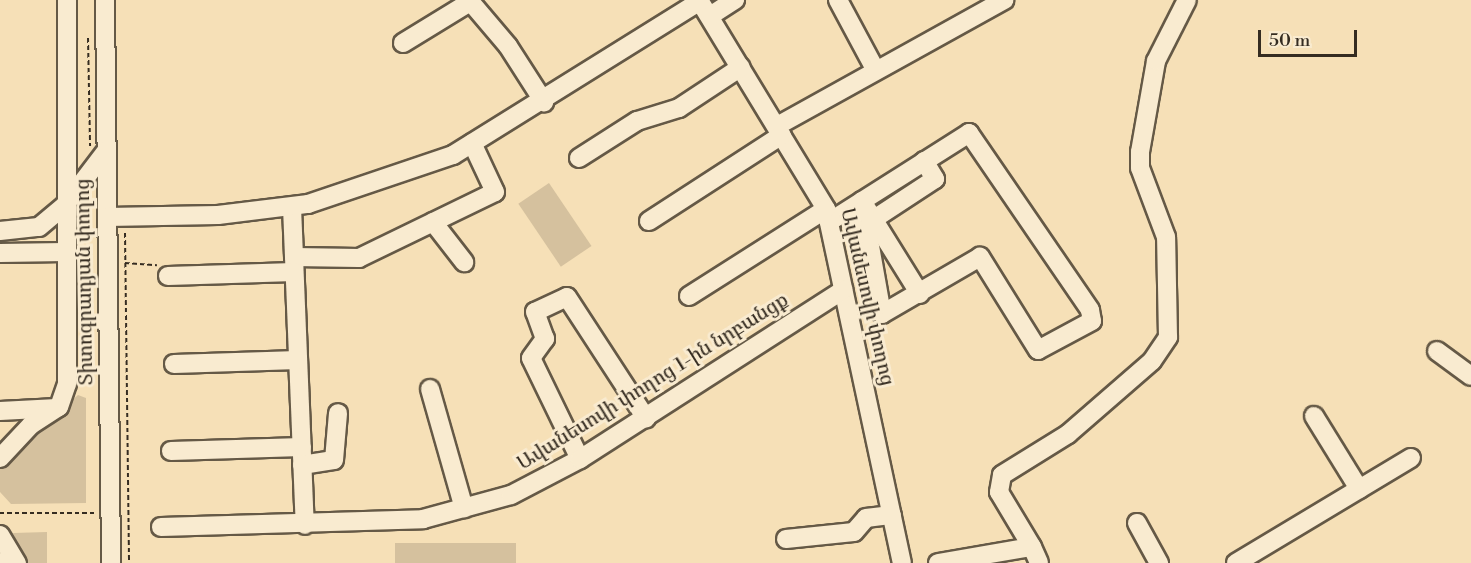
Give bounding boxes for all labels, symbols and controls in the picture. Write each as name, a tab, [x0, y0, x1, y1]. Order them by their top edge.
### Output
scale bar	[1261, 18, 1360, 56]
text: 50 m	[1269, 29, 1310, 52]
street label: Տիտոգրադյան փողոց	[71, 178, 99, 386]
street label: Ավանեսովի փողոց	[835, 206, 899, 388]
street label: Ավանեսովի փողոց 1-ին նրբանցք	[513, 288, 793, 476]

